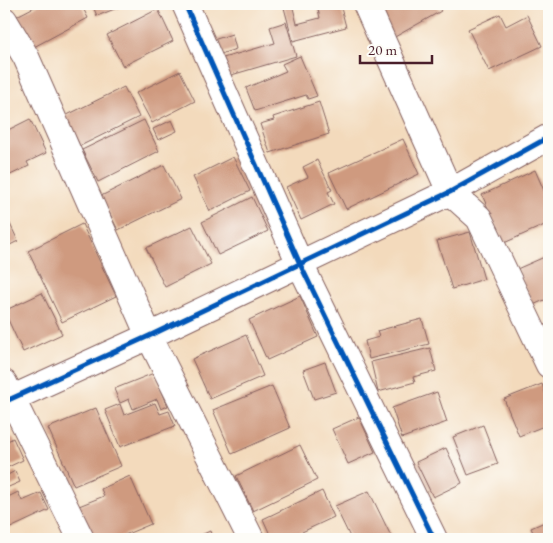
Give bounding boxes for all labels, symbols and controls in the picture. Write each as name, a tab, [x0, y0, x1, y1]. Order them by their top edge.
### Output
scale bar	[360, 32, 433, 64]
text: 20 m	[368, 40, 397, 59]

